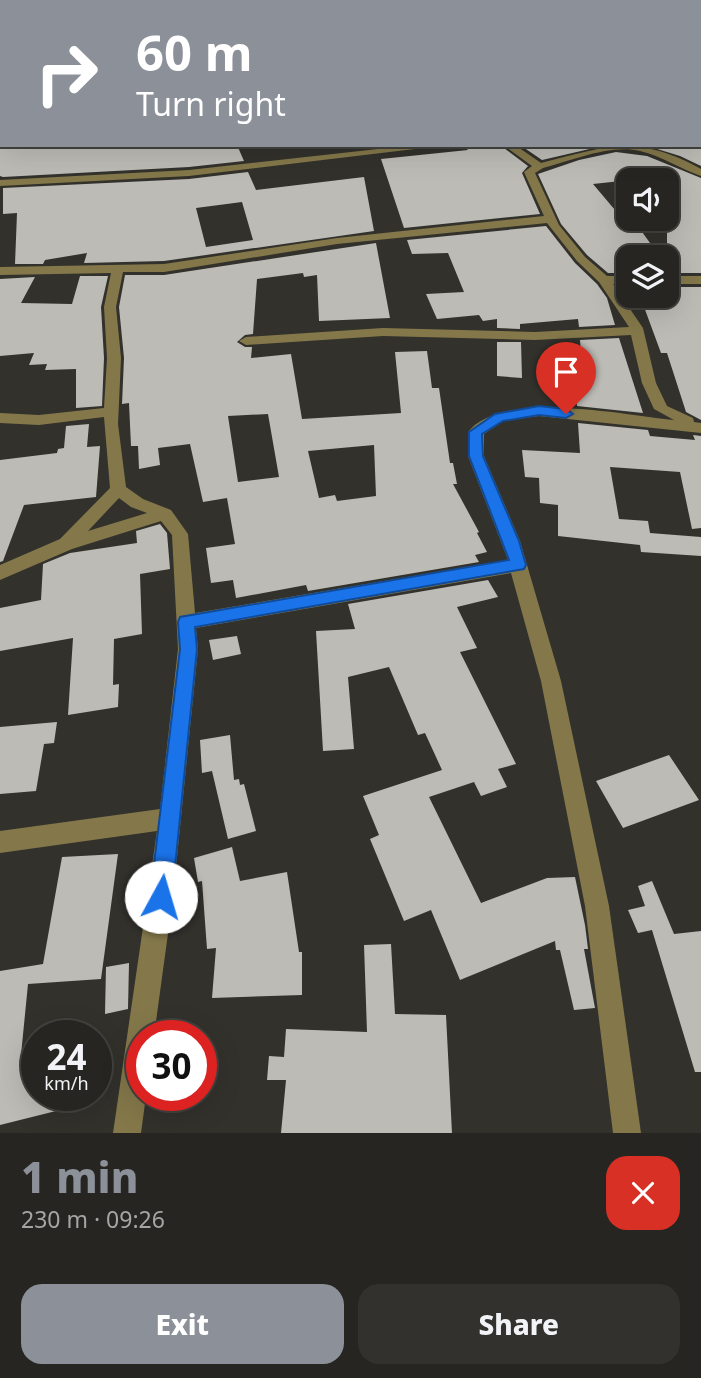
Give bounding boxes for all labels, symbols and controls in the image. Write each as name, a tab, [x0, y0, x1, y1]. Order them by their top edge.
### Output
text: 60 m	[136, 19, 253, 85]
icon: right	[21, 28, 112, 119]
text: Turn right	[136, 82, 286, 125]
map controls	[616, 168, 679, 308]
button: sound	[616, 168, 679, 231]
button: layers	[616, 245, 679, 308]
pin	[536, 342, 596, 414]
icon: arrive	[547, 353, 585, 391]
position arrow	[124, 860, 198, 934]
speed limit sign: 30	[126, 1020, 217, 1111]
text: 24	[46, 1033, 87, 1080]
text: km/h	[44, 1071, 89, 1095]
text: 1 min	[21, 1148, 138, 1205]
button: close	[606, 1156, 680, 1230]
text: 230 m · 09:26	[21, 1203, 165, 1235]
button: Exit	[21, 1284, 344, 1364]
button: Share	[358, 1284, 680, 1364]

